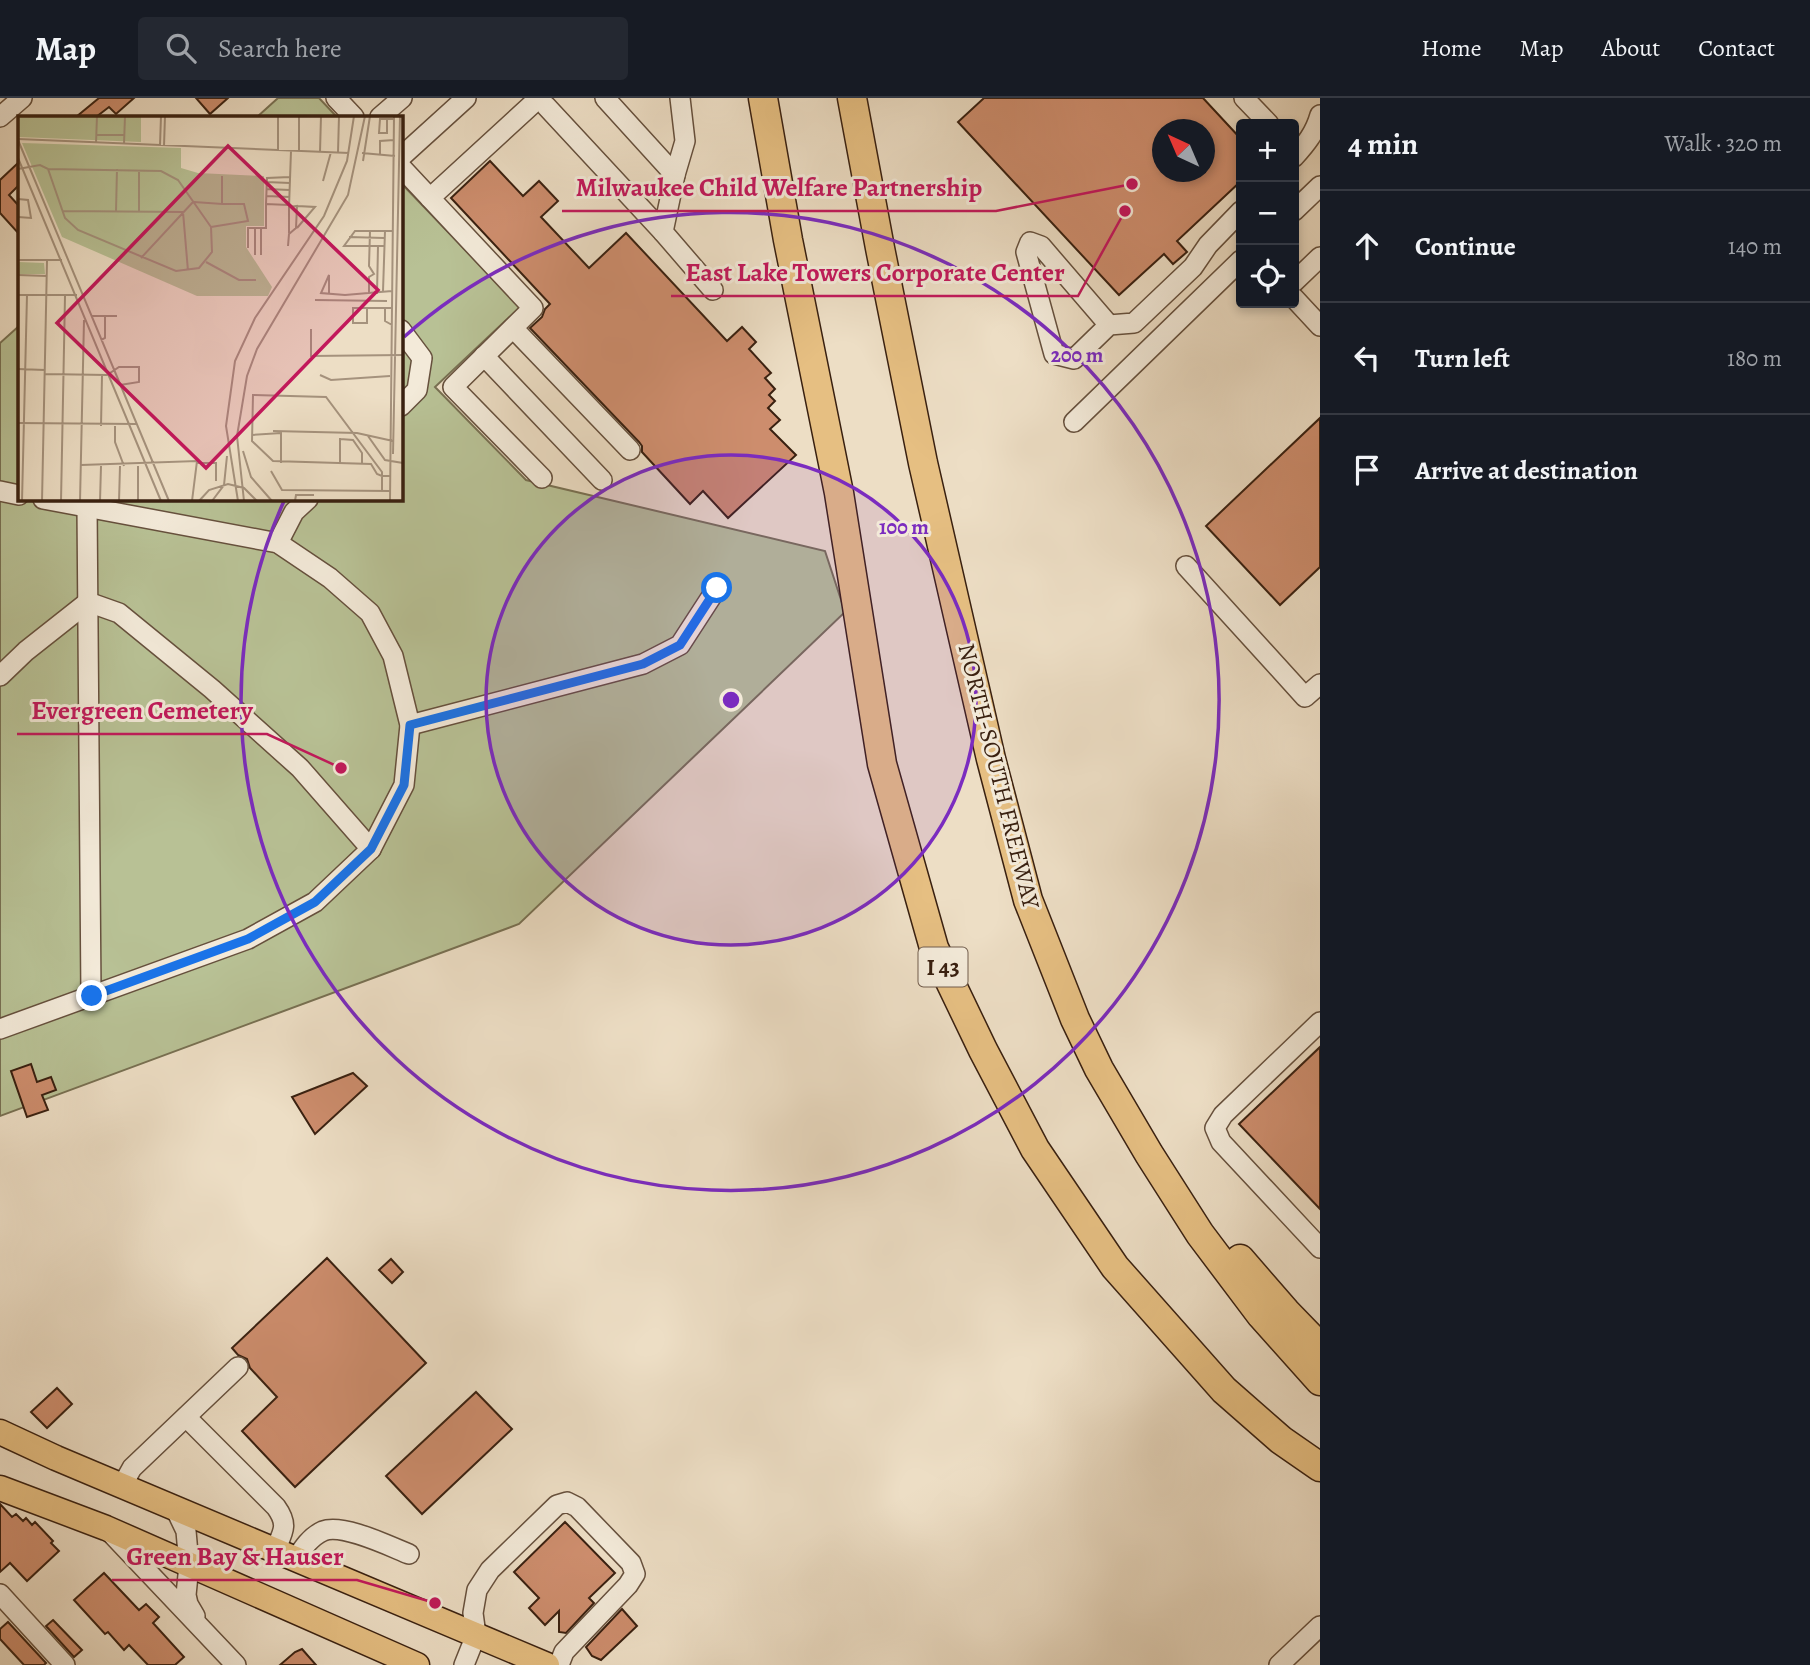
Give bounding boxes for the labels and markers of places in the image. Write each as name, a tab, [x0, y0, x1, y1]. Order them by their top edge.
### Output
callout: Milwaukee Child Welfare Partnership	[562, 164, 996, 211]
callout: East Lake Towers Corporate Center	[671, 249, 1078, 296]
callout: Evergreen Cemetery	[17, 687, 267, 734]
centre of rings	[719, 688, 743, 712]
callout: Green Bay & Hauser	[112, 1533, 357, 1580]

